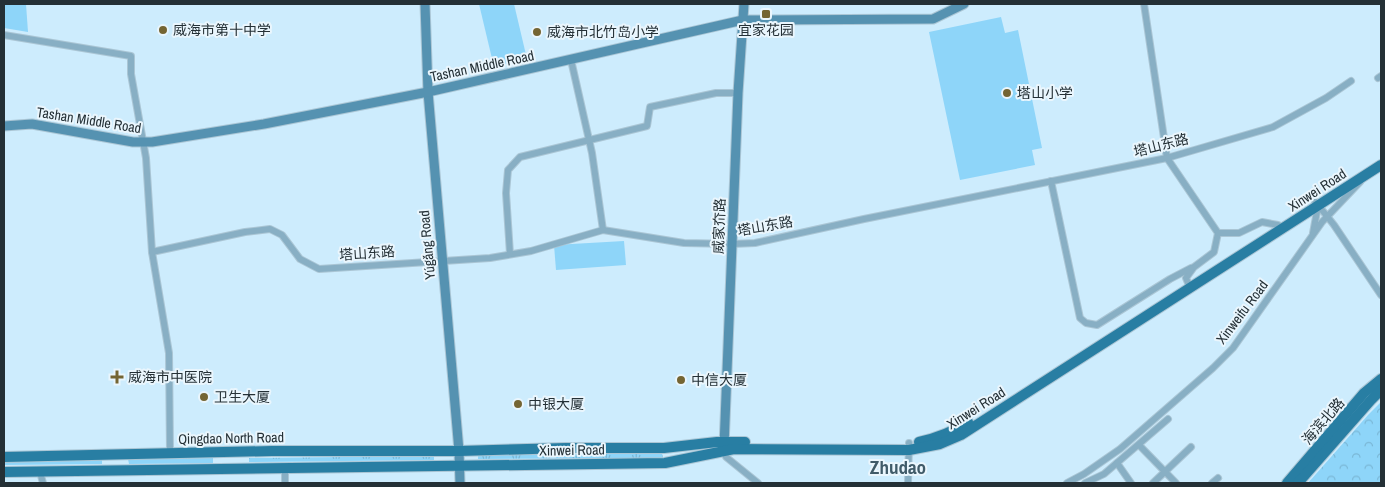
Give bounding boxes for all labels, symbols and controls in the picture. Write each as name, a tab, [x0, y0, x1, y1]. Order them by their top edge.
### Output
marker: 宜家花园	[760, 8, 772, 20]
place label: 威海市第十中学	[173, 21, 271, 39]
place label: 宜家花园	[738, 21, 794, 39]
place label: 威海市北竹岛小学	[547, 23, 659, 41]
marker: 威海市第十中学	[157, 24, 169, 36]
marker: 威海市北竹岛小学	[531, 26, 543, 38]
street label: Tashan Middle Road	[429, 46, 535, 86]
place label: 塔山小学	[1017, 84, 1073, 102]
marker: 塔山小学	[1001, 87, 1013, 99]
street label: Tashan Middle Road	[35, 103, 143, 137]
street label: 塔山东路	[1132, 129, 1190, 161]
street label: Xinwei Road	[1285, 165, 1349, 215]
street label: 威家夼路	[709, 198, 729, 254]
street label: Yúgǎng Road	[415, 210, 439, 280]
street label: 塔山东路	[736, 212, 794, 240]
street label: 塔山东路	[338, 242, 396, 264]
street label: Xinweifu Road	[1212, 277, 1272, 347]
place label: 威海市中医院	[128, 368, 212, 386]
marker: 威海市中医院	[110, 370, 124, 384]
place label: 中信大厦	[691, 371, 747, 389]
marker: 中信大厦	[675, 374, 687, 386]
street label: Xinwei Road	[943, 383, 1009, 433]
place label: 卫生大厦	[214, 388, 270, 406]
marker: 卫生大厦	[198, 391, 210, 403]
street label: 海滨北路	[1298, 394, 1348, 448]
place label: 中银大厦	[528, 395, 584, 413]
marker: 中银大厦	[512, 398, 524, 410]
street label: Qingdao North Road	[178, 428, 284, 448]
street label: Xinwei Road	[539, 440, 605, 460]
district label: Zhudao	[870, 454, 926, 480]

